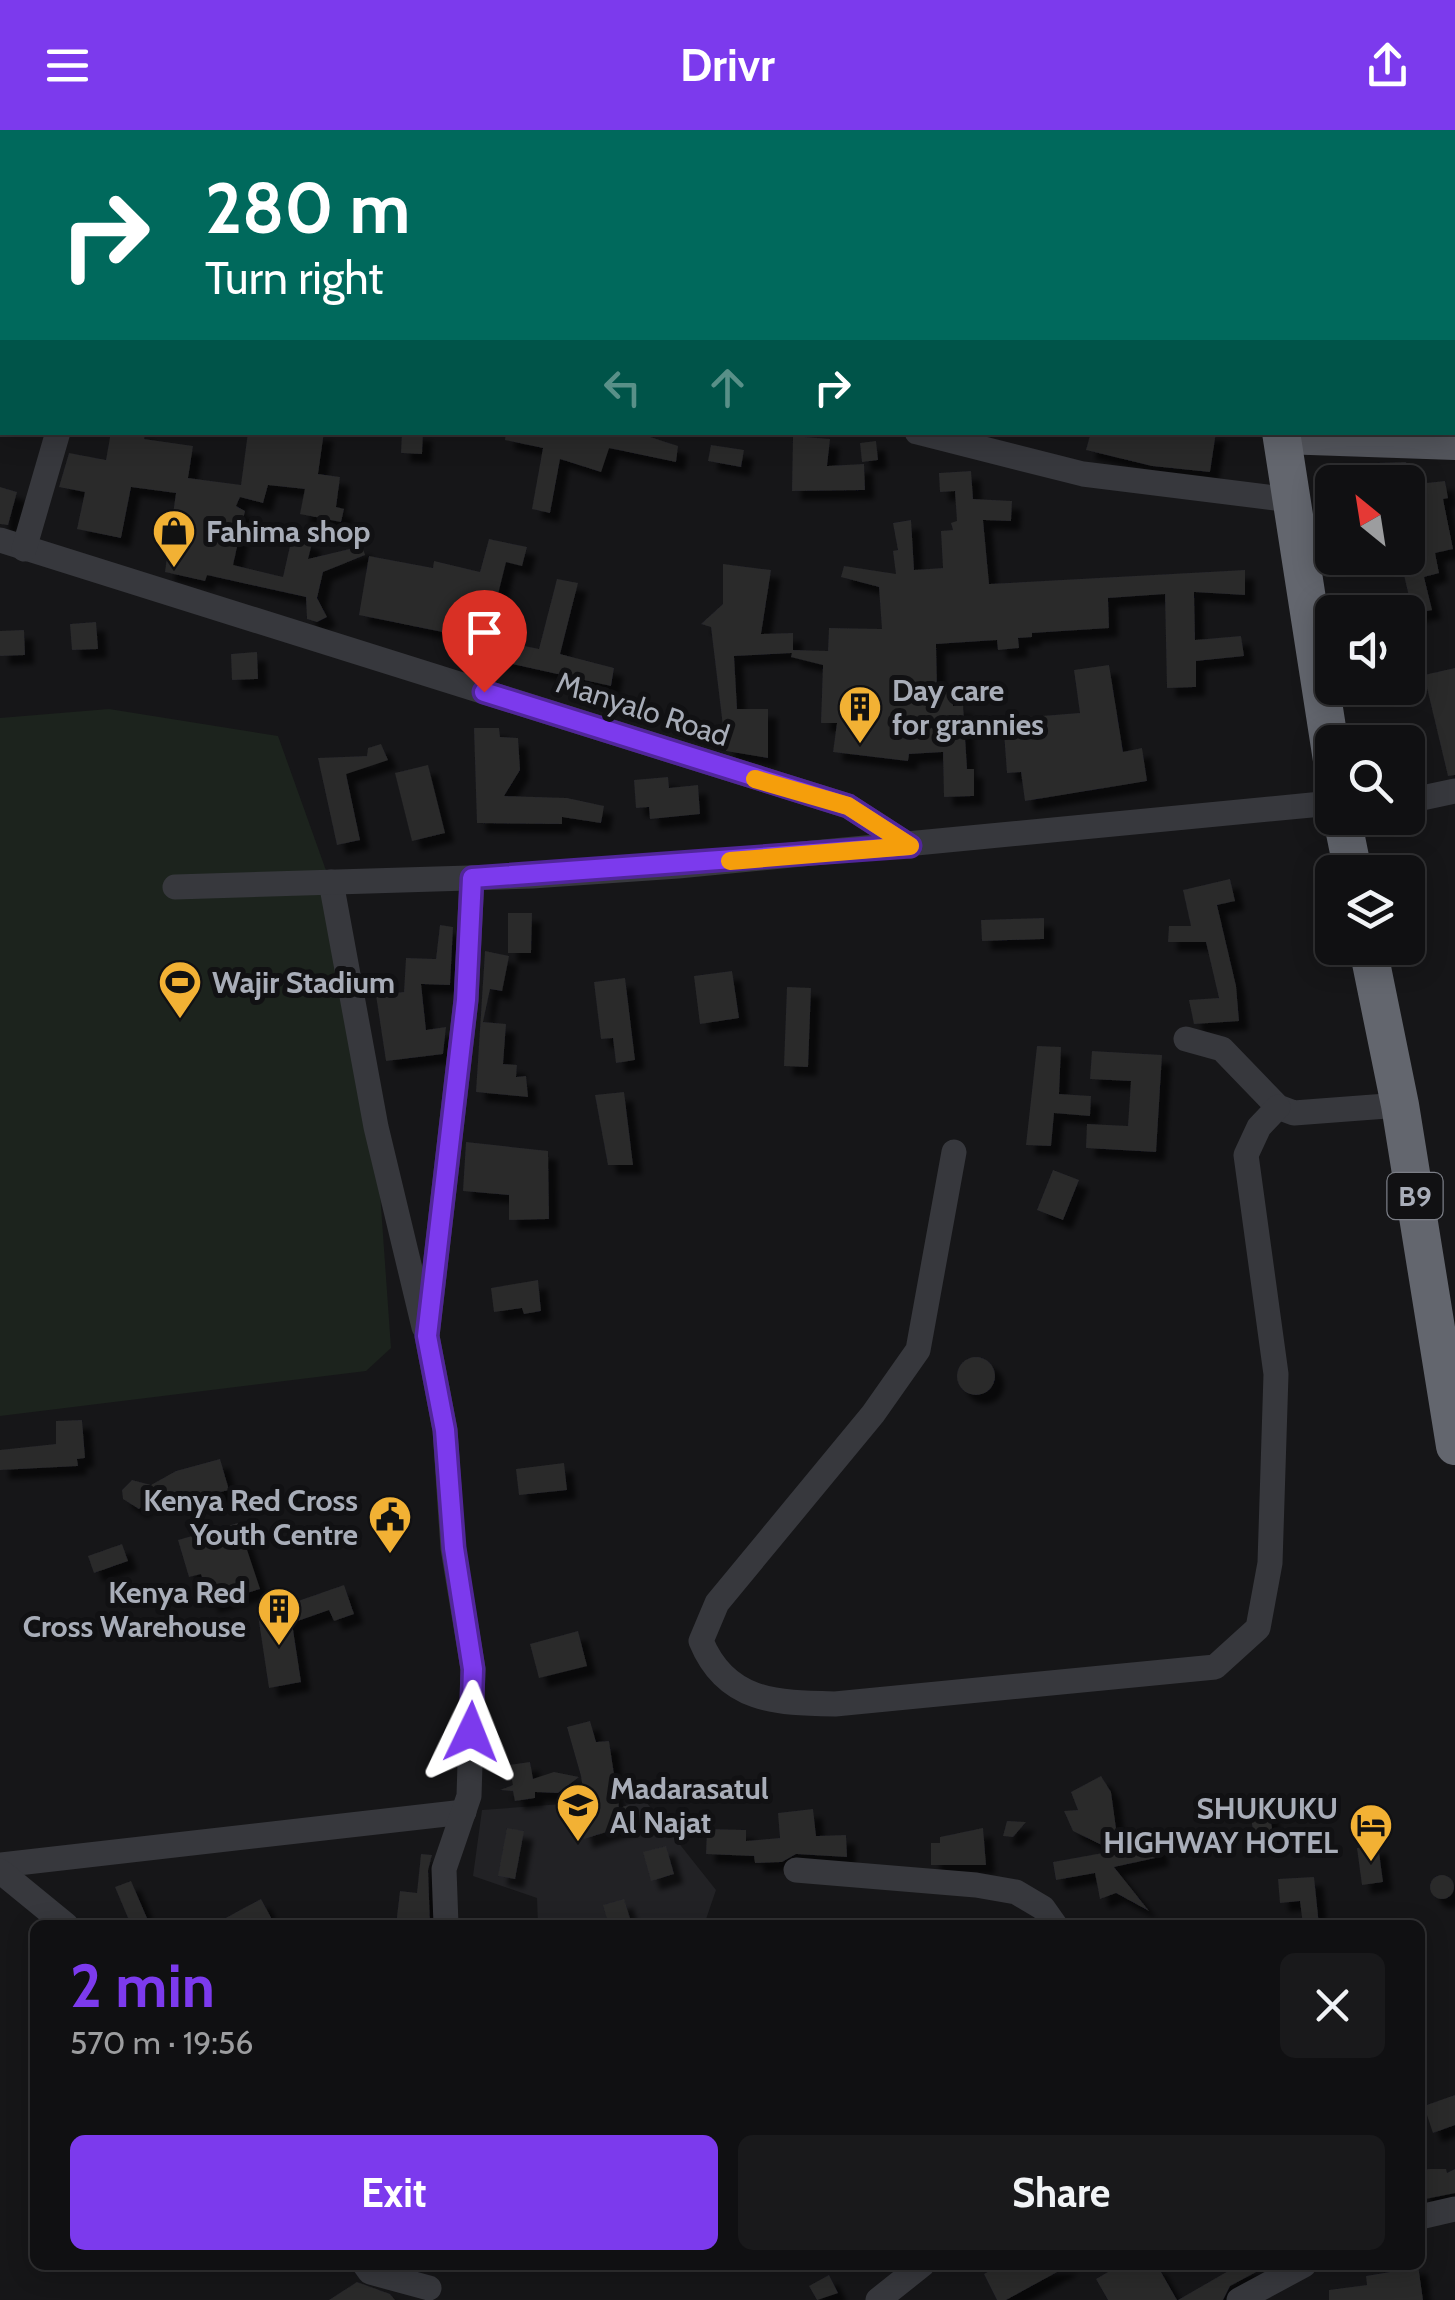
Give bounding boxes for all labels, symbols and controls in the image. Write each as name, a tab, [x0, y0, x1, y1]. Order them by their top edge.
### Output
icon: menu	[40, 38, 95, 93]
text: Drivr	[680, 38, 775, 92]
icon: share	[1360, 38, 1415, 93]
text: 280 m	[205, 165, 410, 251]
icon: right	[40, 170, 170, 300]
text: Turn right	[205, 251, 384, 305]
icon: left	[595, 360, 650, 415]
icon: ahead	[700, 360, 755, 415]
icon: right	[805, 360, 860, 415]
north arrow	[1315, 465, 1425, 575]
map controls	[1315, 465, 1425, 965]
shop icon: Fahima shop	[151, 508, 197, 569]
place label: Fahima shop	[206, 513, 371, 550]
pin	[442, 590, 527, 693]
button: sound	[1315, 595, 1425, 705]
icon: arrive	[457, 605, 512, 660]
street label: Manyalo Road	[552, 664, 734, 754]
place label: Day care for grannies	[892, 672, 1044, 743]
building icon: Day care for grannies	[837, 684, 883, 745]
button: search	[1315, 725, 1425, 835]
button: layers	[1315, 855, 1425, 965]
sports icon: Wajir Stadium	[157, 959, 203, 1020]
place label: Wajir Stadium	[212, 964, 395, 1001]
road number: B9	[1388, 1173, 1442, 1219]
place label: Kenya Red Cross Youth Centre	[143, 1482, 358, 1553]
public building icon: Kenya Red Cross Youth Centre	[367, 1494, 413, 1555]
place label: Kenya Red Cross Warehouse	[23, 1574, 246, 1645]
building icon: Kenya Red Cross Warehouse	[256, 1586, 302, 1647]
position arrow	[419, 1680, 523, 1784]
place label: Madarasatul Al Najat	[610, 1770, 769, 1841]
school or university icon: Madarasatul Al Najat	[555, 1782, 601, 1843]
place label: SHUKUKU HIGHWAY HOTEL	[1103, 1790, 1338, 1861]
hotel icon: SHUKUKU HIGHWAY HOTEL	[1348, 1802, 1394, 1863]
text: 2 min	[70, 1949, 215, 2022]
button: close	[1280, 1953, 1385, 2058]
text: 570 m · 19:56	[70, 2023, 254, 2062]
button: Exit	[70, 2135, 718, 2250]
button: Share	[738, 2135, 1385, 2250]

